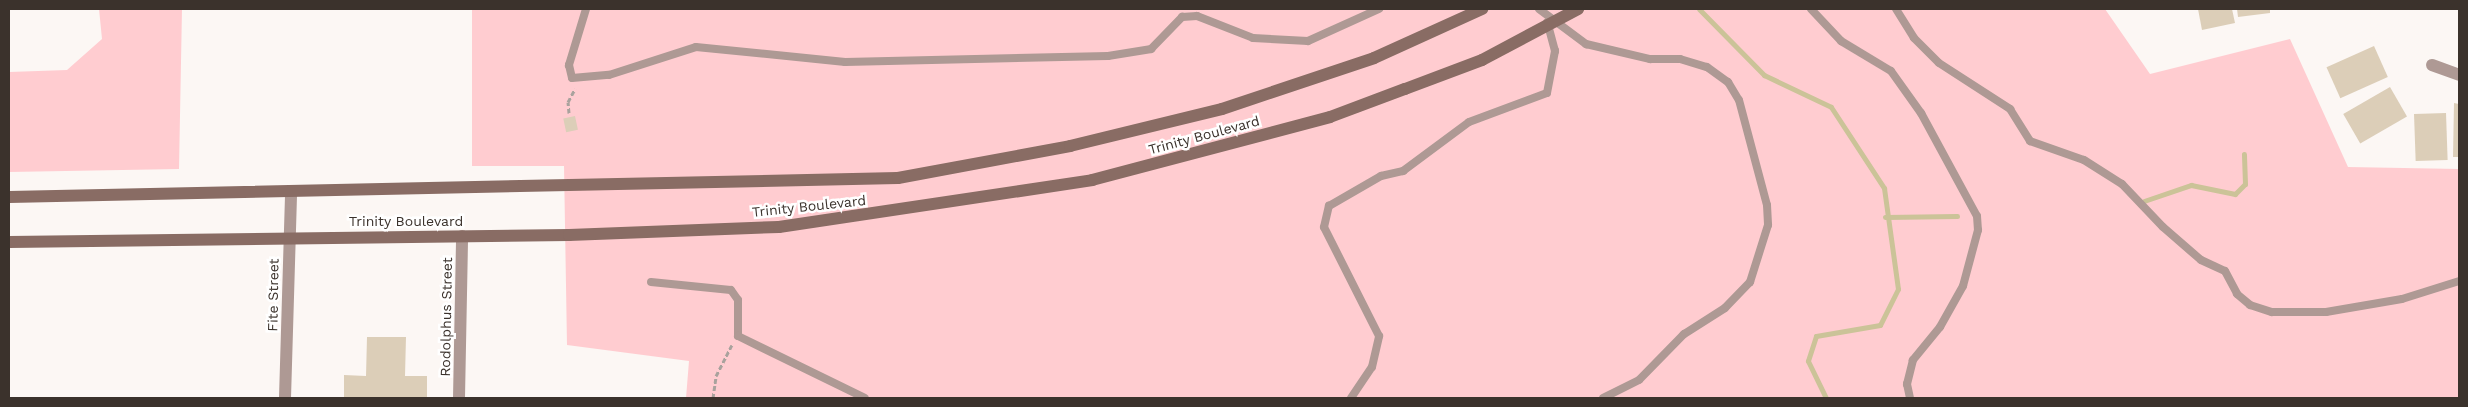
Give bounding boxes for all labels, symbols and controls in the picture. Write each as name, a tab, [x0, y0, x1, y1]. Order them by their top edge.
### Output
street label: Trinity Boulevard	[1146, 112, 1262, 158]
street label: Trinity Boulevard	[751, 192, 867, 220]
street label: Trinity Boulevard	[349, 213, 463, 229]
street label: Rodolphus Street	[437, 257, 455, 377]
street label: Fite Street	[264, 258, 282, 332]

